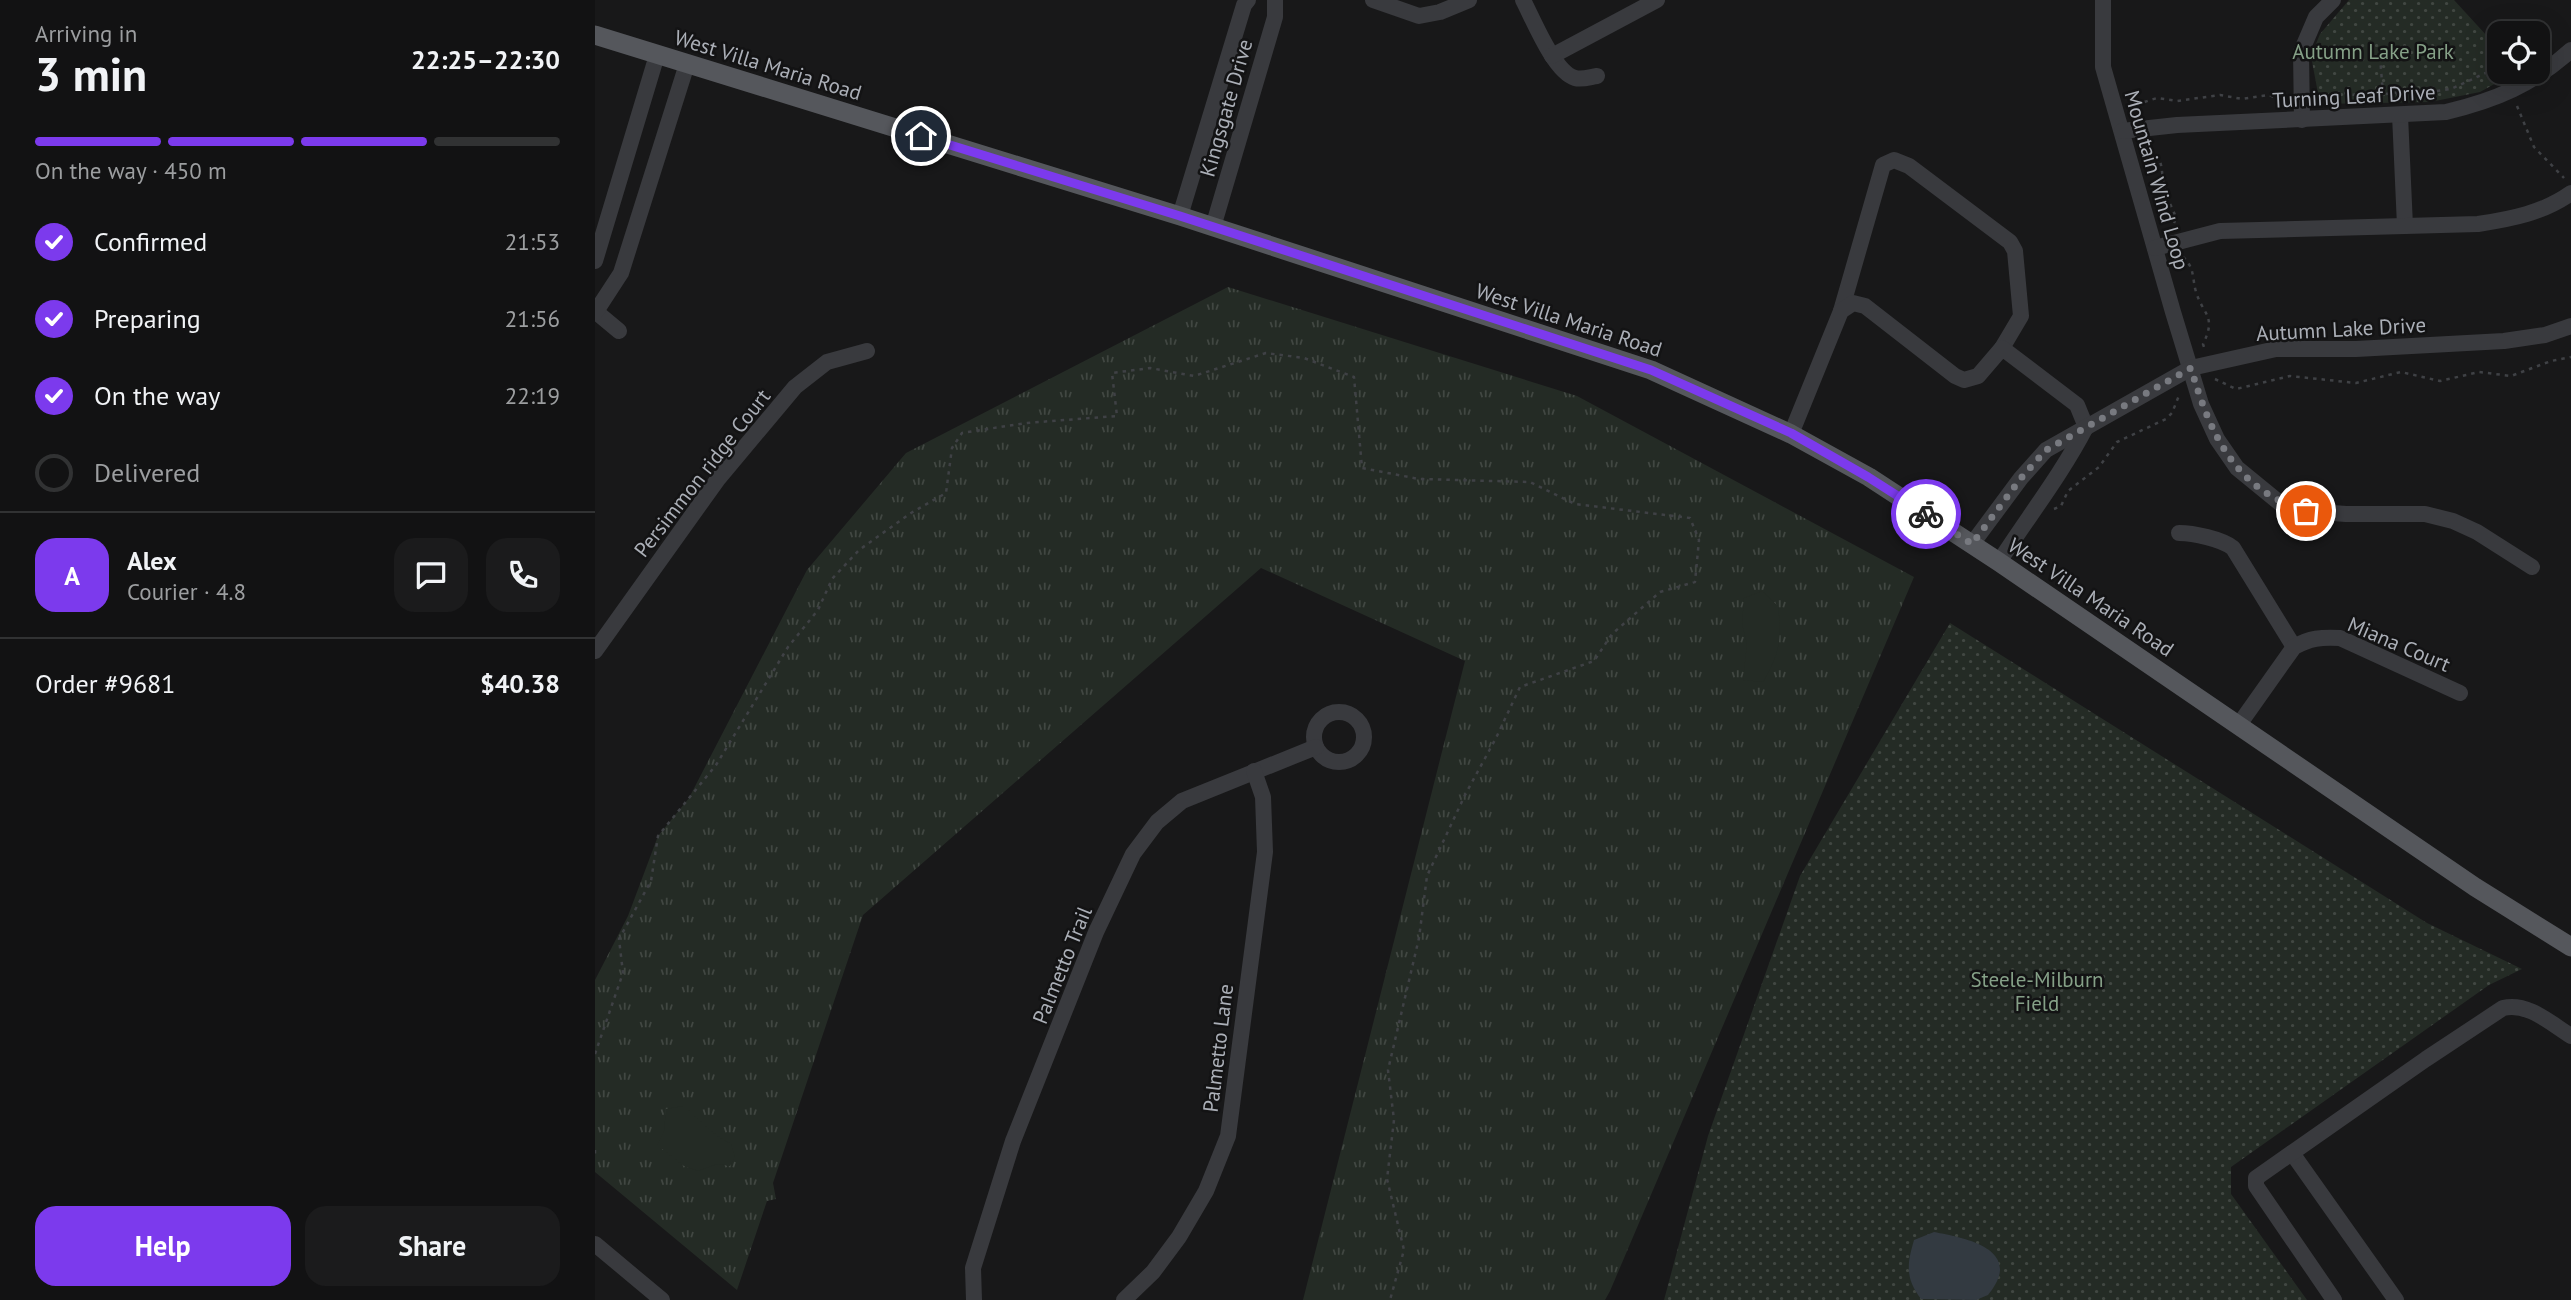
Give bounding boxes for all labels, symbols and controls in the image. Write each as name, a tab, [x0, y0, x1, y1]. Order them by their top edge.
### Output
text: Arriving in	[35, 19, 137, 48]
map controls	[2487, 21, 2550, 84]
button: locate	[2487, 21, 2550, 84]
street label: West Villa Maria Road	[671, 24, 865, 106]
street label: Kingsgate Drive	[1193, 36, 1259, 180]
park label: Autumn Lake Park	[2292, 38, 2454, 65]
text: 22:25–22:30	[411, 43, 560, 76]
text: 3 min	[35, 44, 147, 104]
street label: Turning Leaf Drive	[2272, 78, 2436, 114]
street label: Mountain Wind Loop	[2118, 87, 2196, 273]
pin	[891, 106, 951, 166]
icon: home	[902, 117, 940, 155]
text: On the way · 450 m	[35, 156, 227, 185]
icon: check	[35, 223, 73, 261]
text: Confirmed	[94, 225, 207, 258]
text: 21:53	[505, 227, 560, 256]
street label: West Villa Maria Road	[1472, 277, 1666, 363]
icon: check	[35, 300, 73, 338]
text: Preparing	[94, 302, 201, 335]
text: 21:56	[505, 304, 560, 333]
street label: Autumn Lake Drive	[2255, 311, 2427, 347]
icon: check	[35, 377, 73, 415]
text: On the way	[94, 379, 220, 412]
text: 22:19	[505, 381, 560, 410]
street label: Persimmon ridge Court	[628, 383, 776, 563]
text: Delivered	[94, 456, 200, 489]
courier	[1891, 479, 1961, 549]
pin	[2276, 481, 2336, 541]
icon: bag	[2287, 492, 2325, 530]
icon: bike	[1907, 495, 1945, 533]
street label: West Villa Maria Road	[2003, 532, 2179, 662]
button: chat	[394, 538, 468, 612]
button: phone	[486, 538, 560, 612]
text: Alex	[127, 544, 177, 577]
text: A	[64, 559, 80, 592]
text: Courier · 4.8	[127, 577, 246, 606]
street label: Miana Court	[2344, 610, 2454, 678]
text: Order #9681	[35, 667, 175, 700]
text: $40.38	[480, 667, 560, 700]
street label: Palmetto Trail	[1026, 902, 1098, 1028]
park label: Steele-Milburn Field	[1970, 966, 2104, 1017]
street label: Palmetto Lane	[1197, 982, 1239, 1114]
button: Help	[35, 1206, 291, 1286]
button: Share	[305, 1206, 560, 1286]

